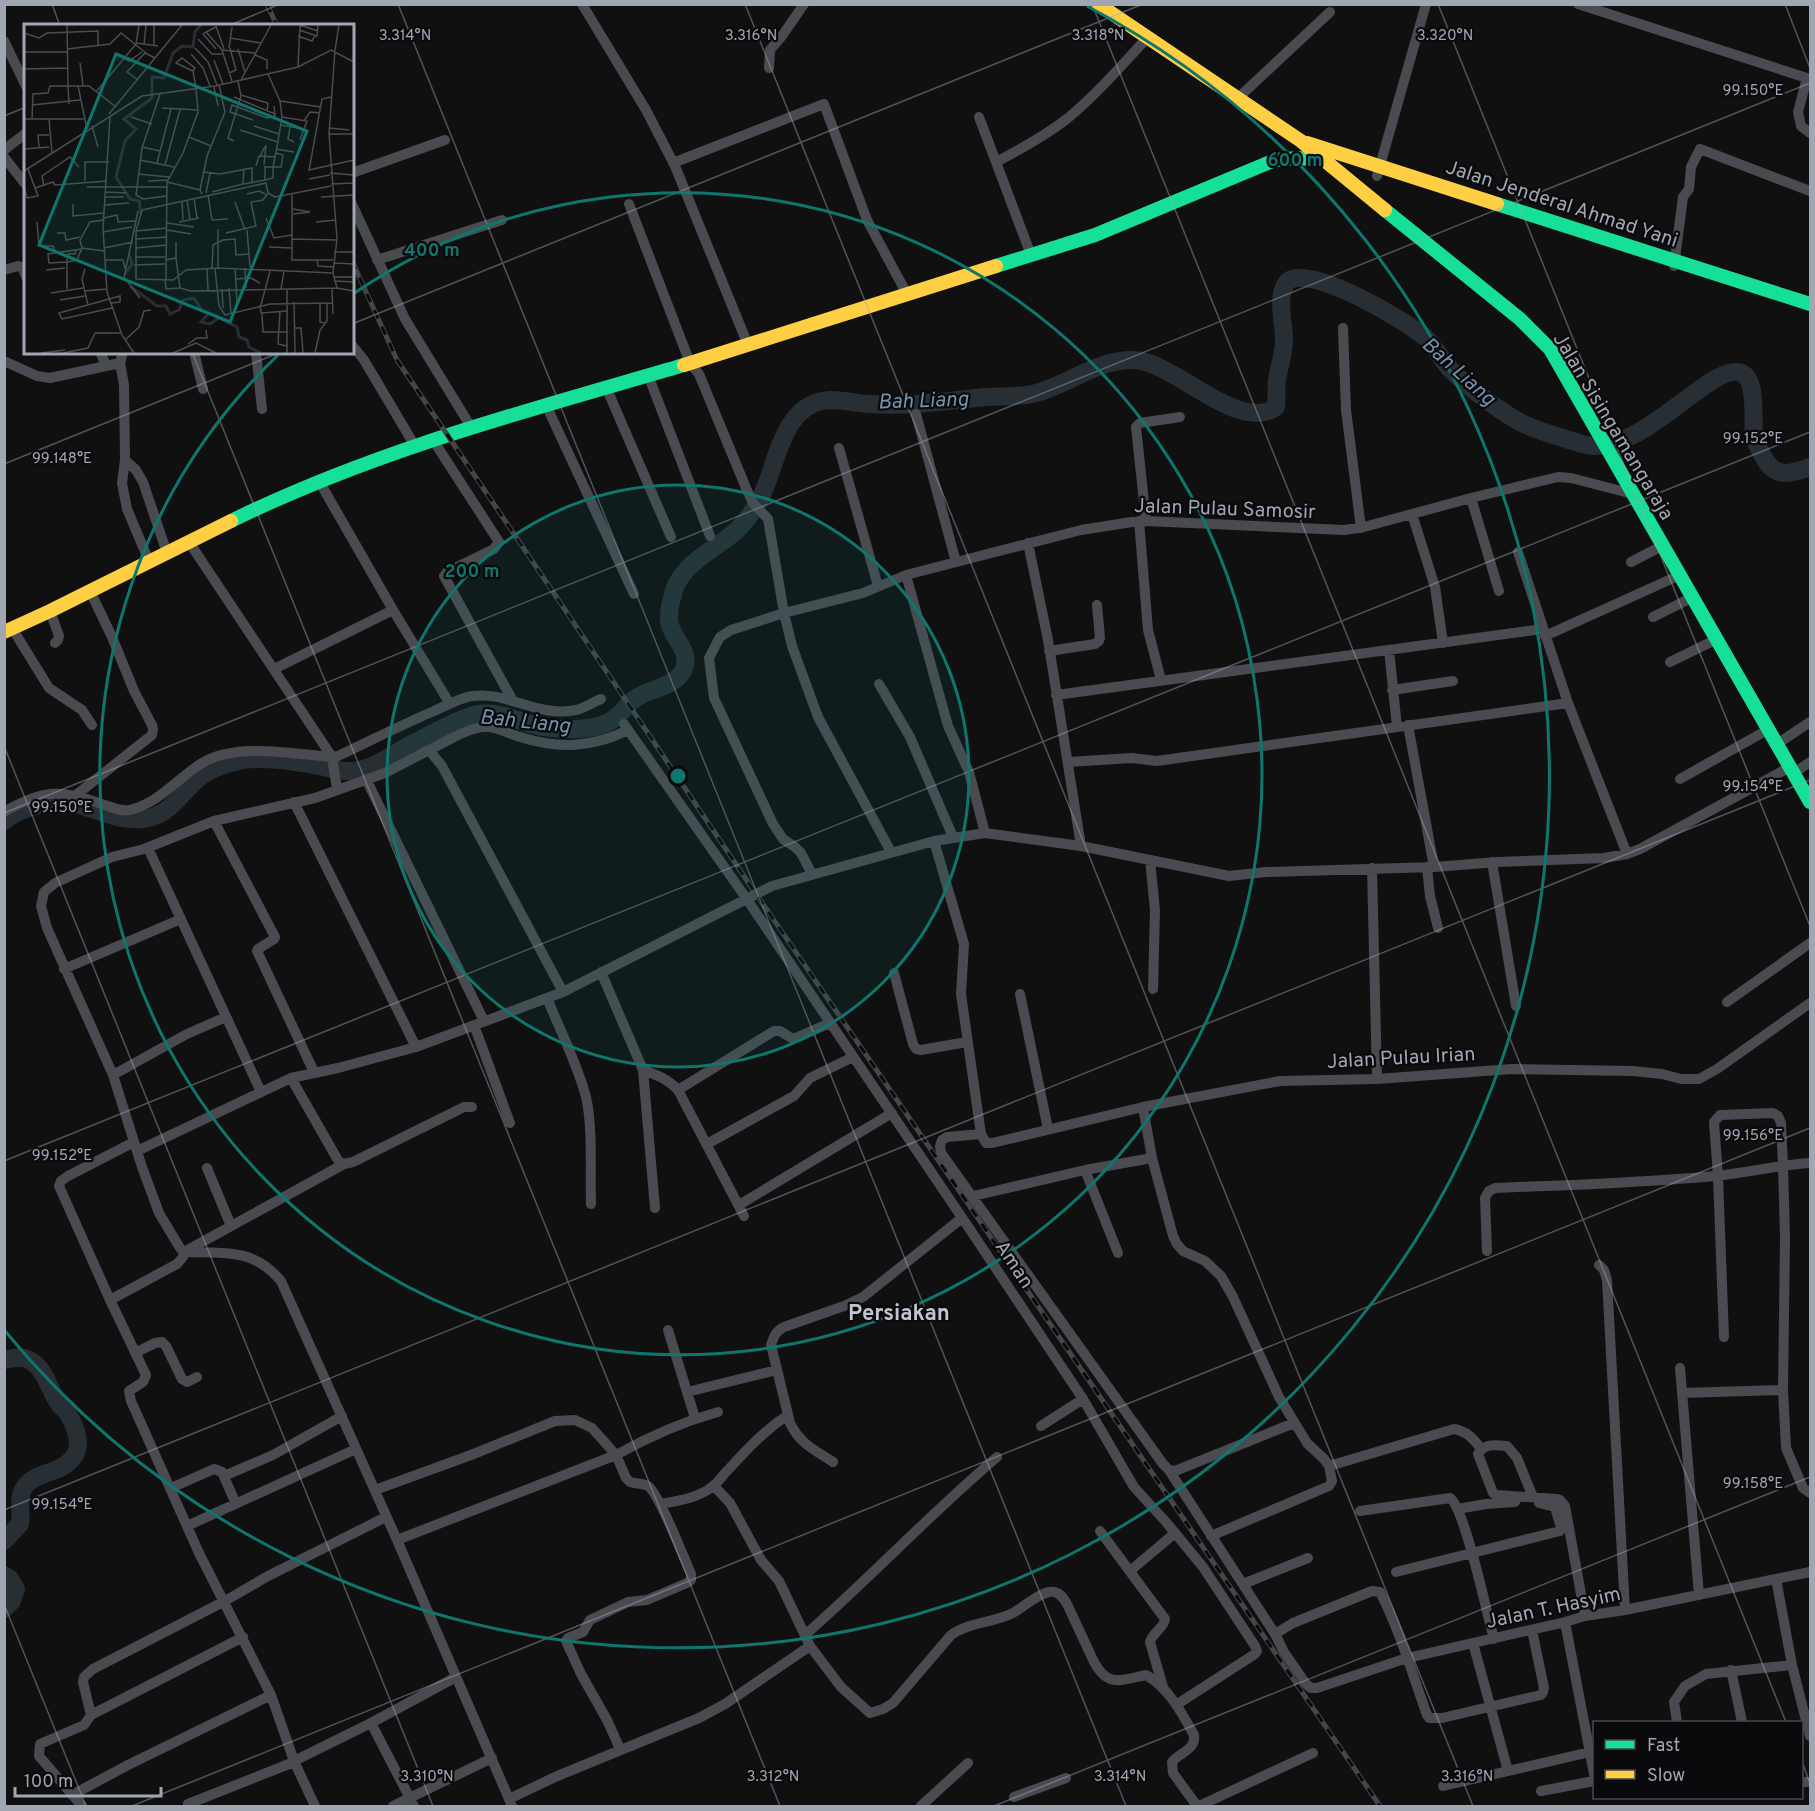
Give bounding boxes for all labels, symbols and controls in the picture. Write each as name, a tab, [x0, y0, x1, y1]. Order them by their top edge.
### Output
inset map	[24, 24, 354, 354]
text: 3.314°N	[379, 27, 431, 46]
text: 3.316°N	[725, 27, 777, 46]
text: 3.318°N	[1072, 27, 1124, 46]
text: 3.320°N	[1417, 27, 1473, 46]
text: 99.150°E	[1723, 82, 1783, 101]
text: 600 m	[1267, 150, 1323, 173]
street label: Jalan Jenderal Ahmad Yani	[1442, 155, 1681, 255]
text: 400 m	[404, 240, 460, 263]
street label: Jalan Sisingamangaraja	[1546, 328, 1679, 526]
water label: Bah Liang	[1415, 332, 1501, 413]
water label: Bah Liang	[877, 386, 969, 417]
text: 99.152°E	[1723, 430, 1783, 449]
text: 99.148°E	[32, 450, 92, 469]
street label: Jalan Pulau Samosir	[1134, 494, 1316, 526]
text: 200 m	[444, 561, 500, 584]
water label: Bah Liang	[478, 704, 572, 741]
centre of rings	[668, 766, 688, 786]
text: 99.154°E	[1723, 778, 1783, 797]
text: 99.150°E	[32, 799, 92, 818]
street label: Jalan Pulau Irian	[1326, 1042, 1476, 1076]
text: 99.156°E	[1723, 1127, 1783, 1146]
text: 99.152°E	[32, 1147, 92, 1166]
street label: Aman	[988, 1236, 1039, 1294]
district label: Persiakan	[848, 1301, 950, 1328]
text: 99.158°E	[1723, 1475, 1783, 1494]
text: 99.154°E	[32, 1496, 92, 1515]
street label: Jalan T. Hasyim	[1484, 1582, 1623, 1636]
legend	[1593, 1721, 1803, 1799]
text: Fast	[1647, 1735, 1680, 1758]
scale bar	[15, 1760, 160, 1798]
text: Slow	[1647, 1765, 1685, 1788]
text: 3.310°N	[400, 1768, 454, 1787]
text: 3.312°N	[747, 1768, 799, 1787]
text: 3.314°N	[1094, 1768, 1146, 1787]
text: 3.316°N	[1441, 1768, 1493, 1787]
text: 100 m	[24, 1771, 73, 1794]

